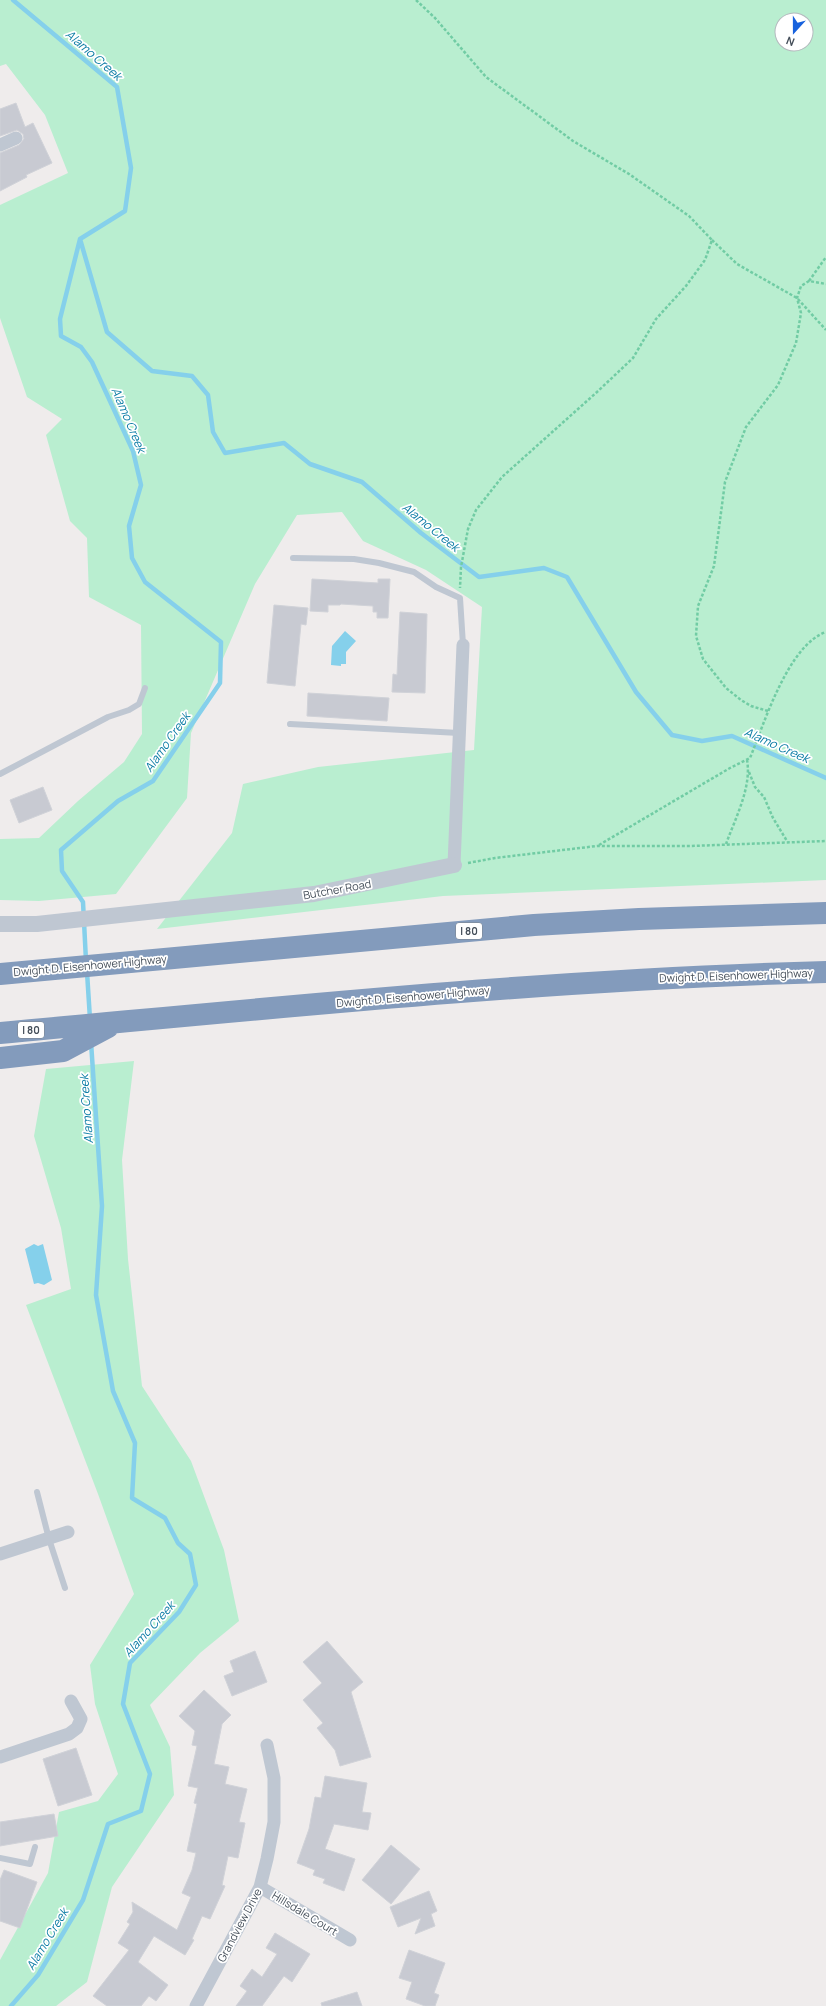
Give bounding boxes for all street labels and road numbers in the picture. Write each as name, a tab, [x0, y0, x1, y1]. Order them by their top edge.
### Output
street label: Butcher Road	[302, 876, 372, 902]
road number: I 80	[456, 923, 482, 939]
street label: Dwight D. Eisenhower Highway	[13, 951, 167, 979]
street label: Dwight D. Eisenhower Highway	[659, 965, 813, 985]
street label: Dwight D. Eisenhower Highway	[336, 982, 490, 1010]
road number: I 80	[18, 1022, 44, 1038]
street label: Grandview Drive	[213, 1885, 265, 1964]
street label: Hillsdale Court	[269, 1887, 341, 1939]

